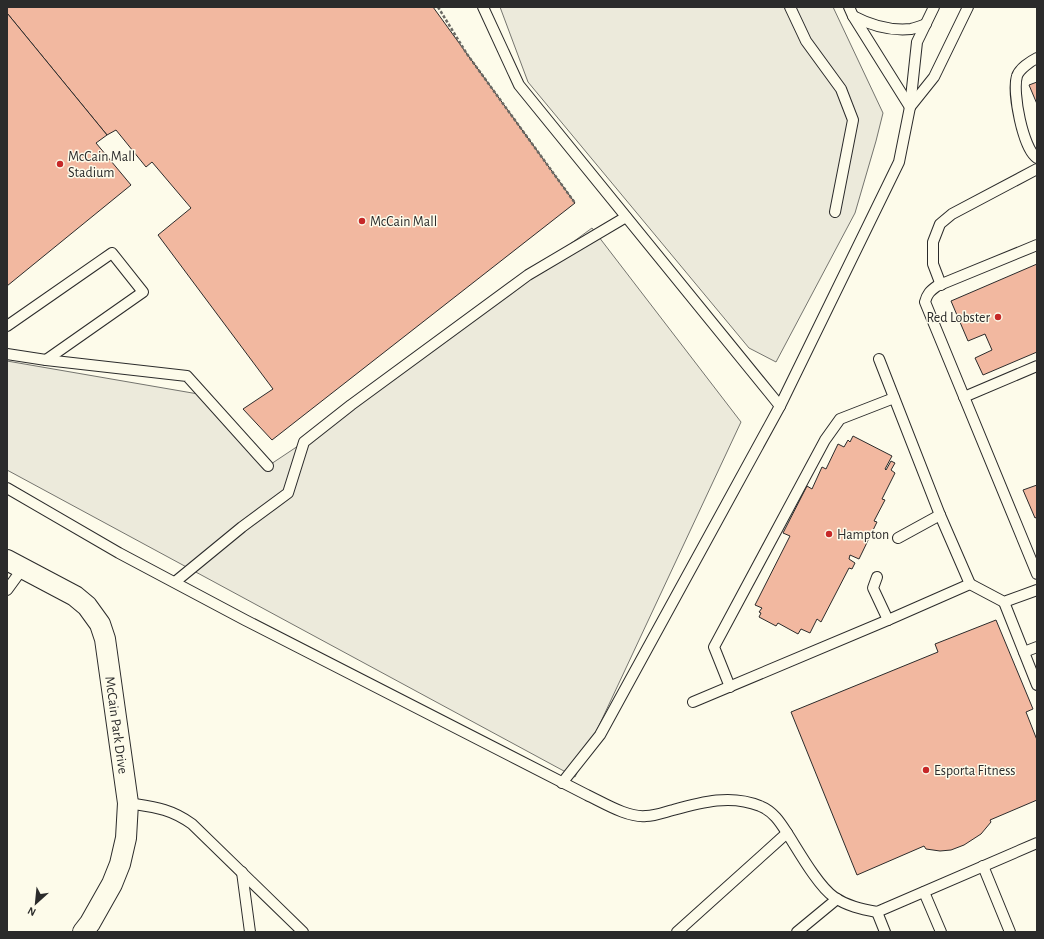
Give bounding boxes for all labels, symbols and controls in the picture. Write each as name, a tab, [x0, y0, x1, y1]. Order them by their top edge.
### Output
place label: McCain Mall Stadium	[68, 150, 135, 180]
marker: McCain Mall Stadium	[55, 159, 65, 169]
place label: McCain Mall	[370, 215, 437, 229]
marker: McCain Mall	[357, 216, 367, 226]
place label: Red Lobster	[927, 311, 990, 325]
marker: Red Lobster	[993, 312, 1003, 322]
place label: Hampton	[837, 528, 889, 542]
marker: Hampton	[824, 529, 834, 539]
street label: McCain Park Drive	[102, 675, 130, 775]
place label: Esporta Fitness	[934, 764, 1016, 778]
marker: Esporta Fitness	[921, 765, 931, 775]
north arrow	[16, 883, 56, 923]
text: N	[26, 905, 38, 918]

